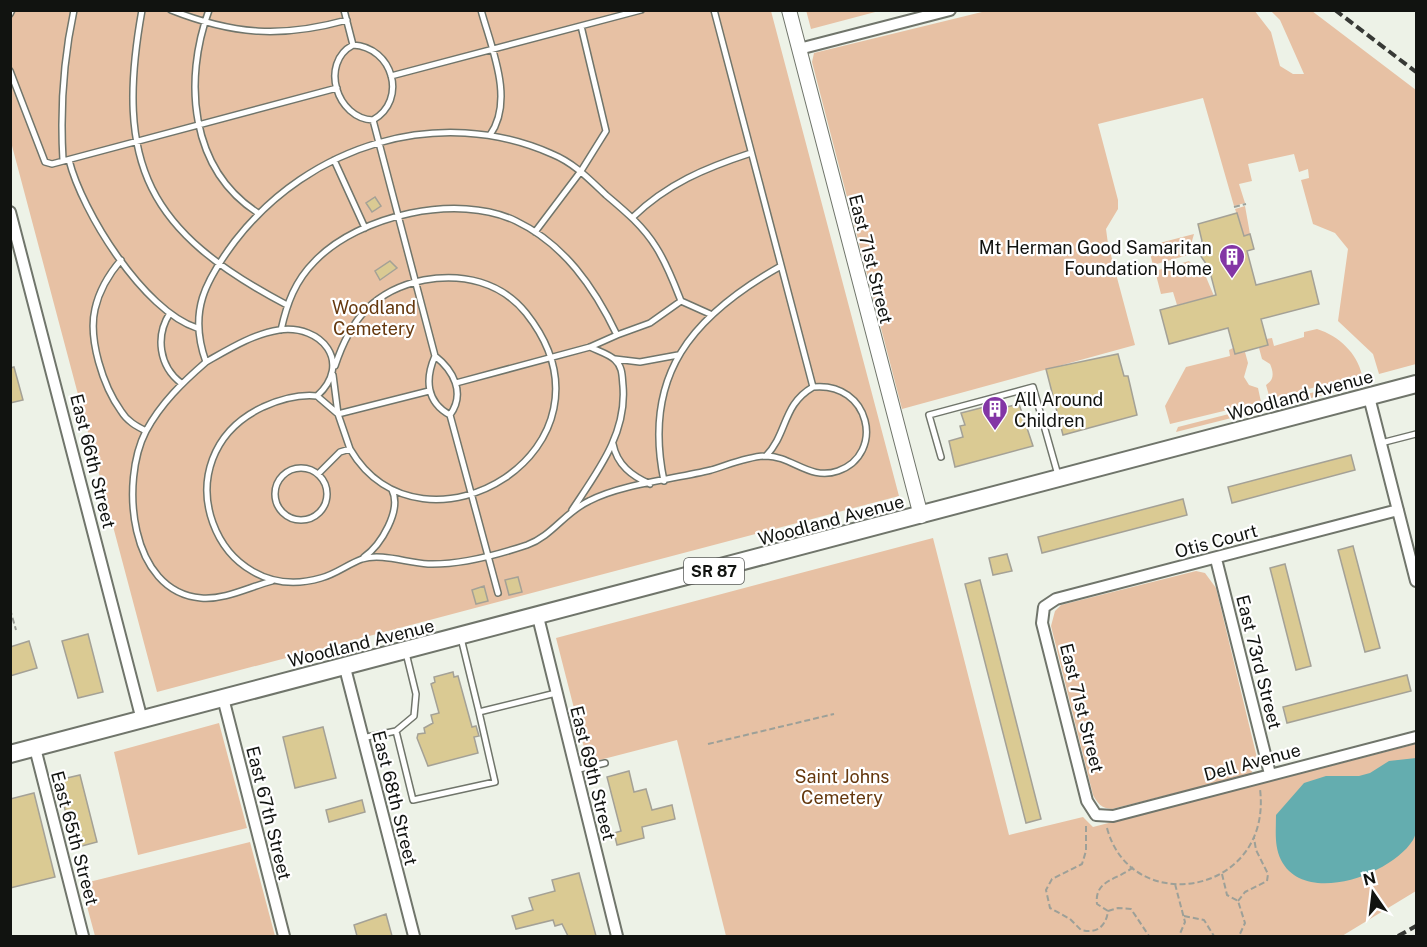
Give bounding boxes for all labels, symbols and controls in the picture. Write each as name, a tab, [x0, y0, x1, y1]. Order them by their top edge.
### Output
street label: East 71st Street	[845, 192, 897, 326]
place label: Mt Herman Good Samaritan Foundation Home	[979, 237, 1212, 279]
building icon: Mt Herman Good Samaritan Foundation Home	[1217, 242, 1247, 280]
park label: Woodland Cemetery	[332, 297, 416, 339]
street label: Woodland Avenue	[1225, 365, 1375, 425]
place label: All Around Children	[1014, 389, 1103, 431]
street label: East 66th Street	[66, 392, 120, 530]
building icon: All Around Children	[980, 394, 1010, 432]
street label: Woodland Avenue	[756, 490, 906, 550]
street label: Otis Court	[1172, 520, 1260, 562]
road number: SR 87	[684, 558, 744, 584]
street label: East 73rd Street	[1232, 593, 1286, 731]
street label: Woodland Avenue	[286, 615, 436, 671]
street label: East 71st Street	[1056, 641, 1108, 775]
street label: East 69th Street	[566, 704, 620, 842]
street label: East 68th Street	[368, 728, 422, 868]
street label: Dell Avenue	[1201, 739, 1303, 785]
street label: East 67th Street	[242, 744, 296, 882]
park label: Saint Johns Cemetery	[795, 766, 889, 808]
street label: East 65th Street	[47, 769, 103, 907]
north arrow	[1343, 863, 1403, 923]
text: N	[1361, 868, 1378, 890]

